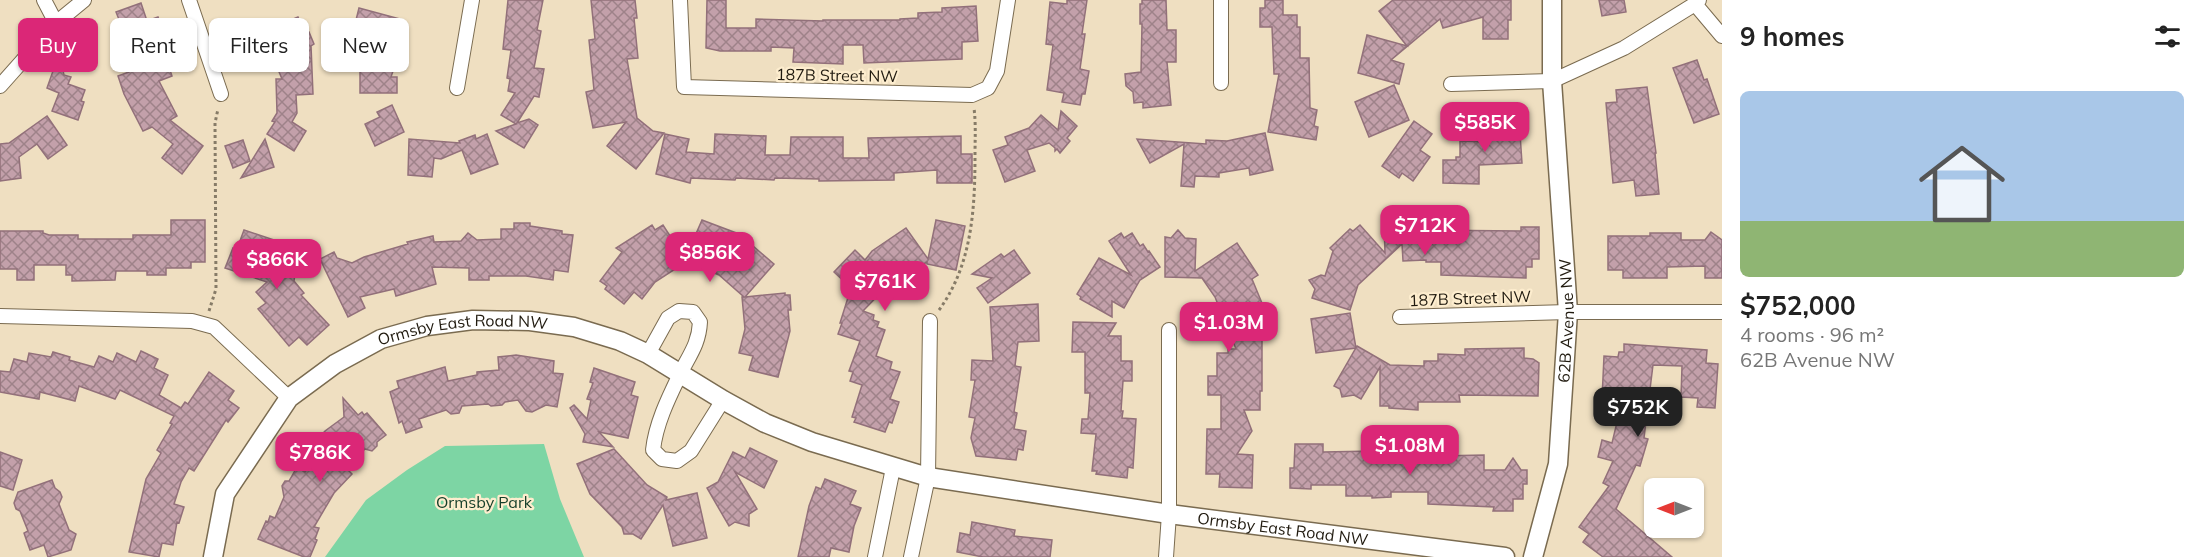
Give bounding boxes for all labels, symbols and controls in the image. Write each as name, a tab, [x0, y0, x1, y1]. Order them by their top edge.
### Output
chip: Buy	[18, 18, 98, 72]
chip: Rent	[110, 18, 197, 72]
chip: Filters	[209, 18, 309, 72]
chip: New	[321, 18, 409, 72]
text: 9 homes	[1740, 20, 1844, 53]
icon: filters	[2151, 20, 2184, 53]
street label: 187B Street NW	[776, 64, 898, 86]
pin: $585K	[1443, 102, 1527, 153]
text: $585K	[1454, 109, 1516, 134]
icon: home	[1908, 130, 2016, 238]
pin: $712K	[1383, 205, 1467, 256]
text: $712K	[1394, 212, 1456, 237]
pin: $856K	[668, 232, 752, 283]
pin: $866K	[235, 239, 319, 290]
text: $856K	[679, 239, 741, 264]
text: $866K	[246, 246, 308, 271]
street label: 62B Avenue NW	[1553, 258, 1578, 383]
pin: $761K	[843, 261, 927, 312]
text: $761K	[854, 268, 916, 293]
street label: 187B Street NW	[1409, 286, 1532, 310]
text: $752,000	[1740, 289, 1856, 322]
pin: $1.03M	[1180, 302, 1278, 353]
text: $1.03M	[1194, 309, 1264, 334]
street label: Ormsby East Road NW	[375, 310, 549, 349]
text: 4 rooms · 96 m²	[1740, 322, 1884, 347]
text: 62B Avenue NW	[1740, 347, 1895, 372]
pin: $752K	[1596, 387, 1680, 438]
text: $752K	[1607, 394, 1669, 419]
pin: $1.08M	[1361, 425, 1459, 476]
pin: $786K	[278, 432, 362, 483]
text: $1.08M	[1375, 432, 1445, 457]
text: $786K	[289, 439, 351, 464]
north arrow	[1644, 478, 1704, 538]
map controls	[1644, 478, 1704, 538]
park label: Ormsby Park	[436, 492, 533, 512]
street label: Ormsby East Road NW	[1196, 508, 1370, 549]

